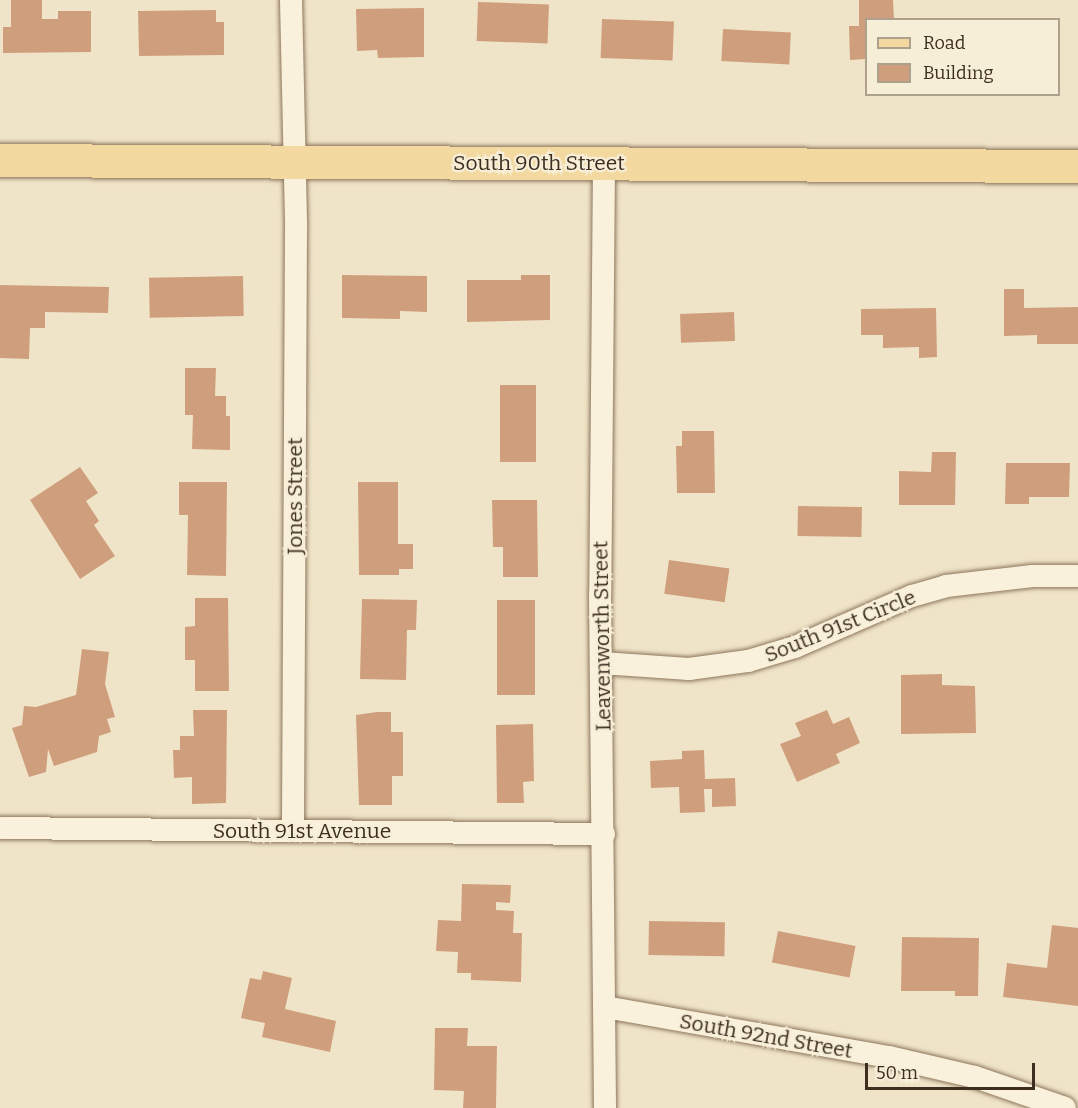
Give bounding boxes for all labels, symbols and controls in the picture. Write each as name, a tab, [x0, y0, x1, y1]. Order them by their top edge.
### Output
legend	[865, 18, 1060, 96]
text: Road	[923, 32, 965, 54]
text: Building	[923, 62, 994, 84]
street label: South 90th Street	[453, 150, 625, 176]
street label: Jones Street	[282, 437, 308, 555]
street label: Leavenworth Street	[588, 541, 616, 731]
street label: South 91st Circle	[761, 584, 919, 668]
street label: South 91st Avenue	[213, 818, 391, 844]
street label: South 92nd Street	[678, 1008, 854, 1064]
scale bar	[868, 1051, 1038, 1089]
text: 50 m	[876, 1062, 918, 1084]

